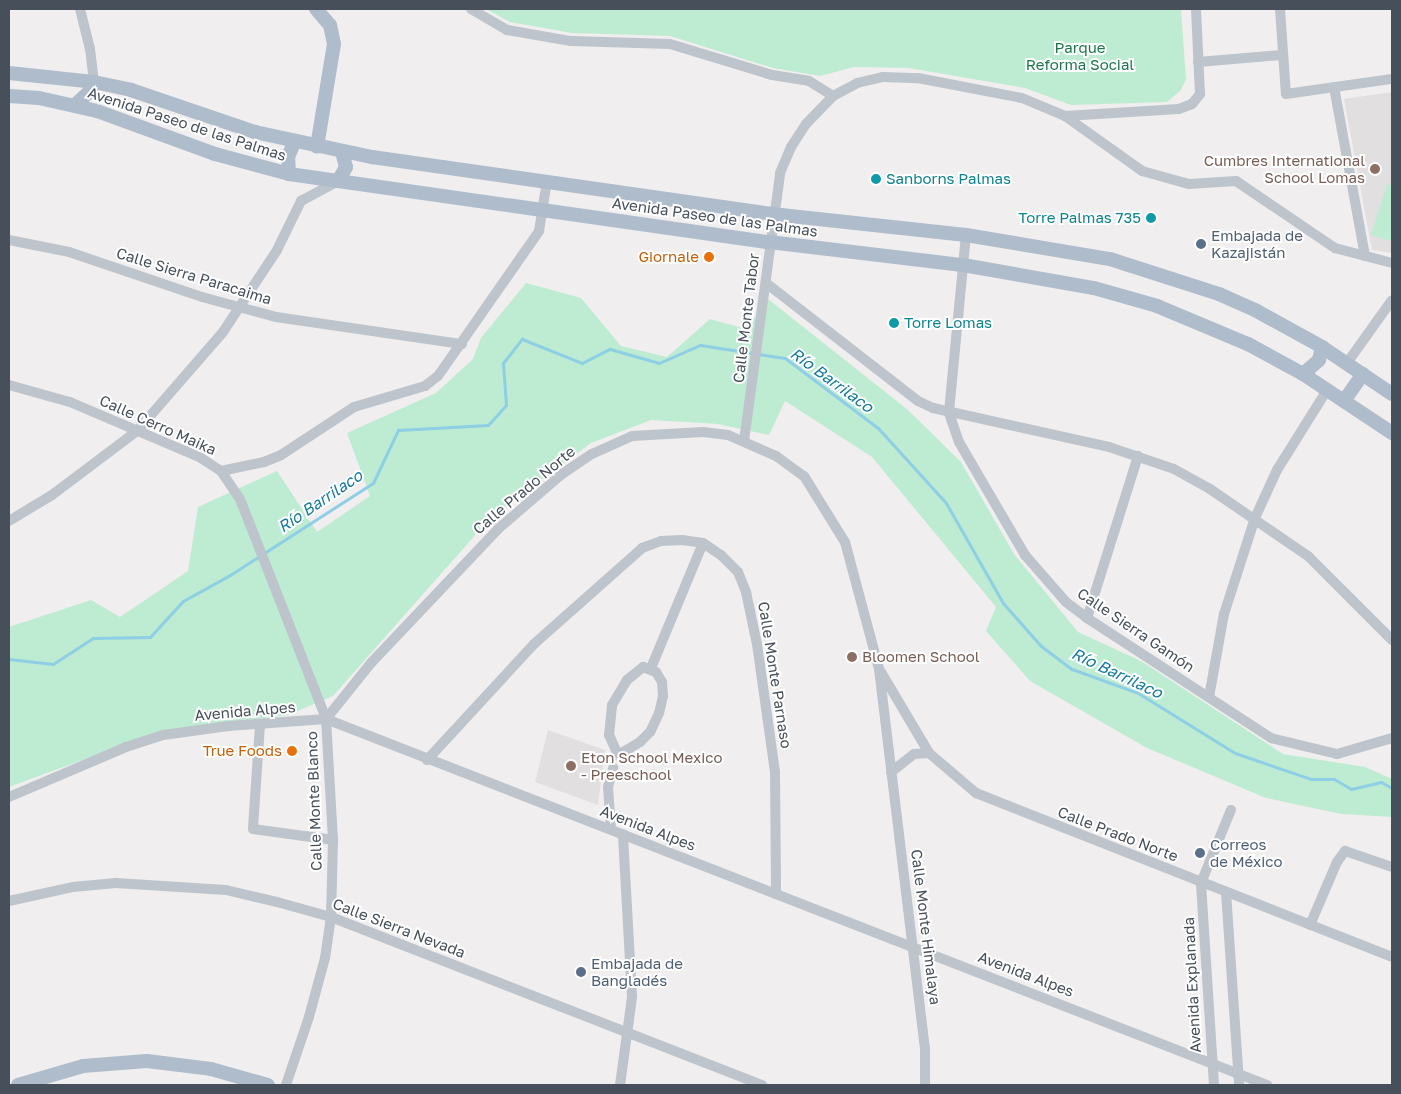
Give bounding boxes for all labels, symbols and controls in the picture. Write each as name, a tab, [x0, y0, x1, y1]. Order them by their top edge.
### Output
park label: Parque Reforma Social	[1026, 38, 1134, 73]
street label: Avenida Paseo de las Palmas	[86, 83, 288, 165]
place label: Cumbres International School Lomas	[1204, 151, 1365, 186]
marker: Cumbres International School Lomas	[1369, 163, 1381, 175]
place label: Sanborns Palmas	[886, 170, 1011, 188]
marker: Sanborns Palmas	[870, 173, 882, 185]
street label: Avenida Paseo de las Palmas	[611, 194, 819, 240]
place label: Torre Palmas 735	[1018, 209, 1141, 227]
marker: Torre Palmas 735	[1145, 212, 1157, 224]
place label: Embajada de Kazajistán	[1211, 226, 1303, 261]
marker: Embajada de Kazajistán	[1195, 238, 1207, 250]
street label: Calle Sierra Paracaima	[114, 244, 274, 308]
place label: Giornale	[639, 248, 699, 266]
marker: Giornale	[703, 251, 715, 263]
street label: Calle Monte Tabor	[729, 252, 763, 384]
place label: Torre Lomas	[904, 314, 992, 332]
marker: Torre Lomas	[888, 317, 900, 329]
water label: Río Barrilaco	[787, 343, 877, 417]
street label: Calle Cerro Maika	[97, 391, 219, 459]
street label: Calle Prado Norte	[469, 442, 579, 538]
water label: Río Barrilaco	[274, 466, 366, 536]
street label: Calle Sierra Gamón	[1074, 584, 1198, 676]
street label: Calle Monte Parnaso	[754, 600, 796, 750]
water label: Río Barrilaco	[1069, 644, 1165, 702]
place label: Bloomen School	[862, 648, 979, 666]
marker: Bloomen School	[846, 651, 858, 663]
street label: Avenida Alpes	[194, 698, 296, 724]
street label: Calle Monte Blanco	[303, 731, 325, 871]
place label: True Foods	[203, 742, 282, 760]
marker: True Foods	[286, 745, 298, 757]
place label: Eton School Mexico - Preeschool	[581, 748, 722, 783]
marker: Eton School Mexico - Preeschool	[565, 760, 577, 772]
street label: Avenida Alpes	[598, 801, 698, 855]
street label: Calle Prado Norte	[1055, 803, 1181, 865]
place label: Correos de México	[1210, 835, 1282, 870]
marker: Correos de México	[1194, 847, 1206, 859]
street label: Calle Monte Himalaya	[908, 848, 944, 1006]
street label: Calle Sierra Nevada	[330, 894, 468, 962]
street label: Avenida Explanada	[1179, 917, 1205, 1053]
street label: Avenida Alpes	[976, 947, 1076, 1001]
place label: Embajada de Bangladés	[591, 954, 683, 989]
marker: Embajada de Bangladés	[575, 966, 587, 978]

